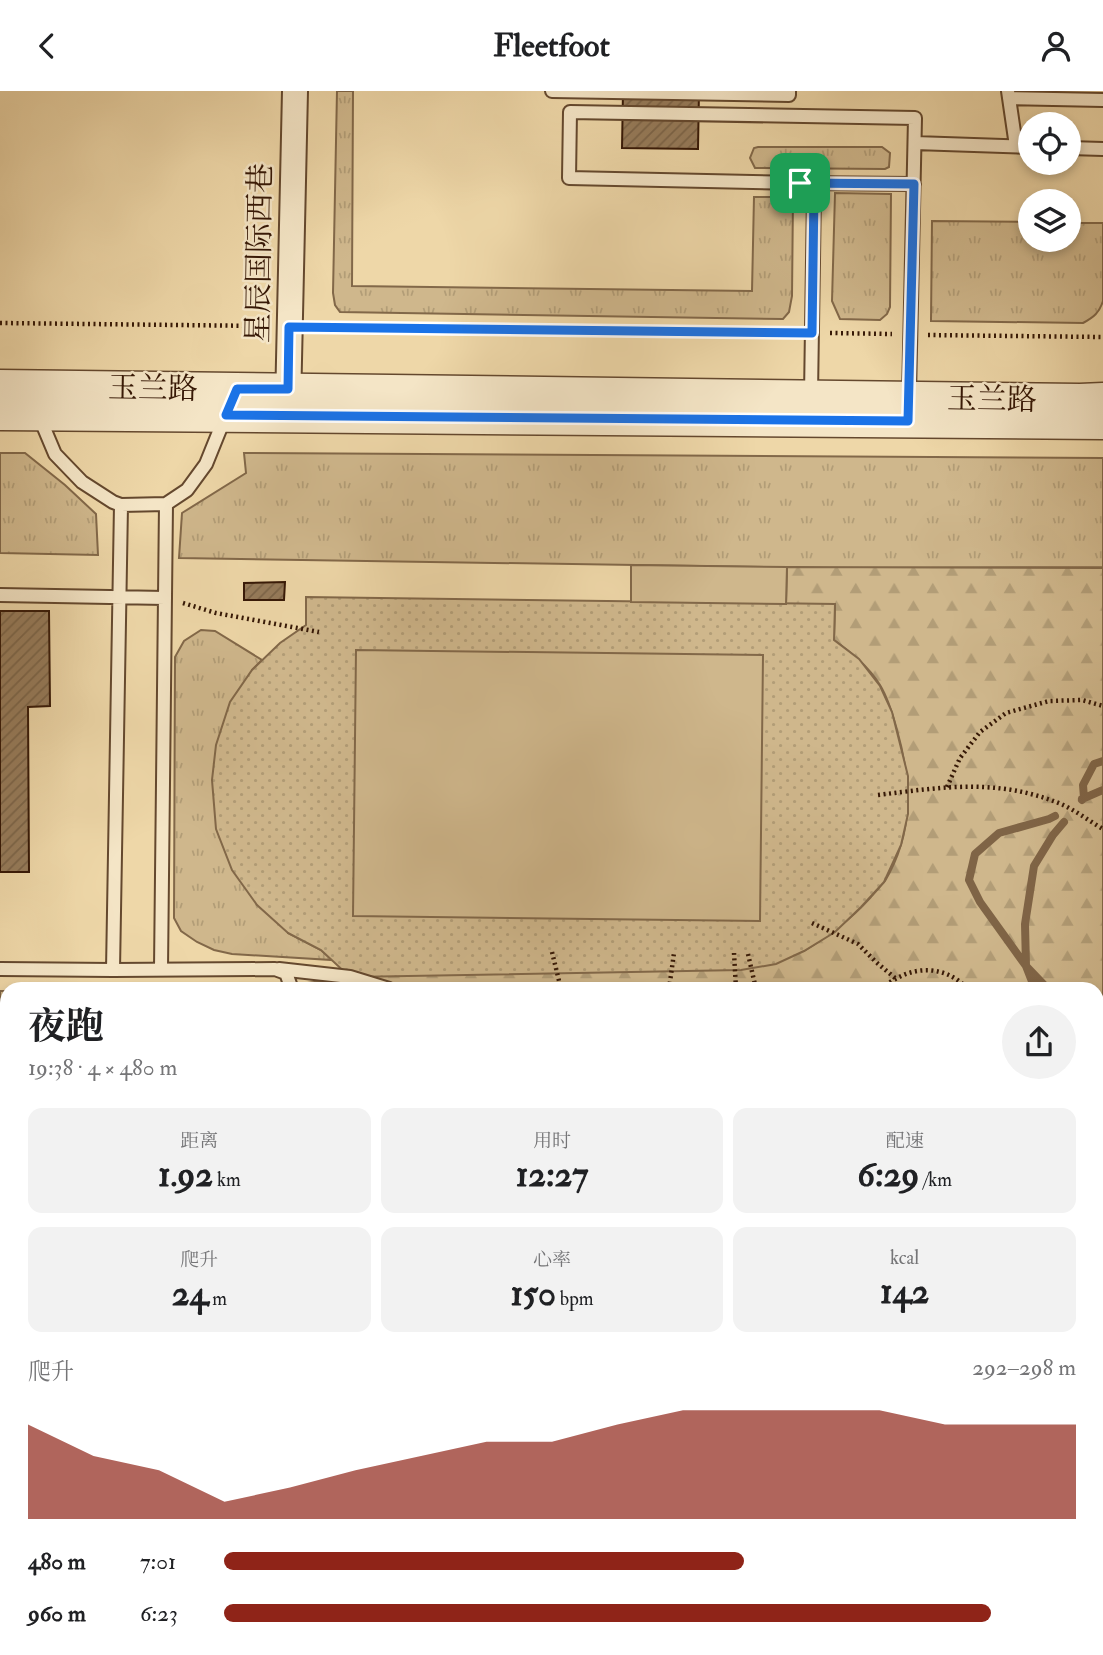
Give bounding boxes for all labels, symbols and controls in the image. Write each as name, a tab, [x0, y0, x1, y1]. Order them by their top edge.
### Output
text: Fleetfoot	[493, 26, 610, 66]
icon: back	[28, 27, 66, 65]
icon: person	[1037, 27, 1075, 65]
map controls	[1018, 112, 1081, 252]
button: locate	[1018, 112, 1081, 175]
pin	[770, 153, 830, 213]
street label: 星辰国际西巷	[239, 163, 280, 343]
icon: arrive	[781, 164, 819, 202]
button: layers	[1018, 189, 1081, 252]
street label: 玉兰路	[108, 369, 198, 408]
street label: 玉兰路	[947, 380, 1037, 419]
text: 夜跑	[28, 1003, 104, 1051]
button: share	[1002, 1005, 1076, 1079]
text: 19:38 · 4 × 480 m	[28, 1053, 177, 1082]
text: 距离	[180, 1129, 218, 1153]
text: 用时	[533, 1129, 571, 1153]
text: 配速	[886, 1129, 924, 1153]
text: 1.92	[158, 1153, 213, 1197]
text: 12:27	[516, 1153, 588, 1197]
text: 6:29	[857, 1153, 919, 1197]
text: km	[213, 1168, 241, 1192]
text: /km	[919, 1168, 952, 1192]
text: kcal	[890, 1246, 919, 1270]
text: 爬升	[180, 1248, 218, 1272]
text: 心率	[533, 1248, 571, 1272]
text: 142	[880, 1270, 929, 1314]
text: 24	[172, 1272, 208, 1316]
text: 150	[510, 1272, 556, 1316]
text: m	[208, 1287, 227, 1311]
text: bpm	[556, 1287, 594, 1311]
text: 292–298 m	[972, 1353, 1076, 1382]
text: 爬升	[28, 1357, 74, 1386]
text: 480 m	[28, 1547, 86, 1576]
text: 7:01	[140, 1547, 176, 1576]
text: 960 m	[28, 1599, 86, 1628]
text: 6:23	[140, 1599, 178, 1628]

